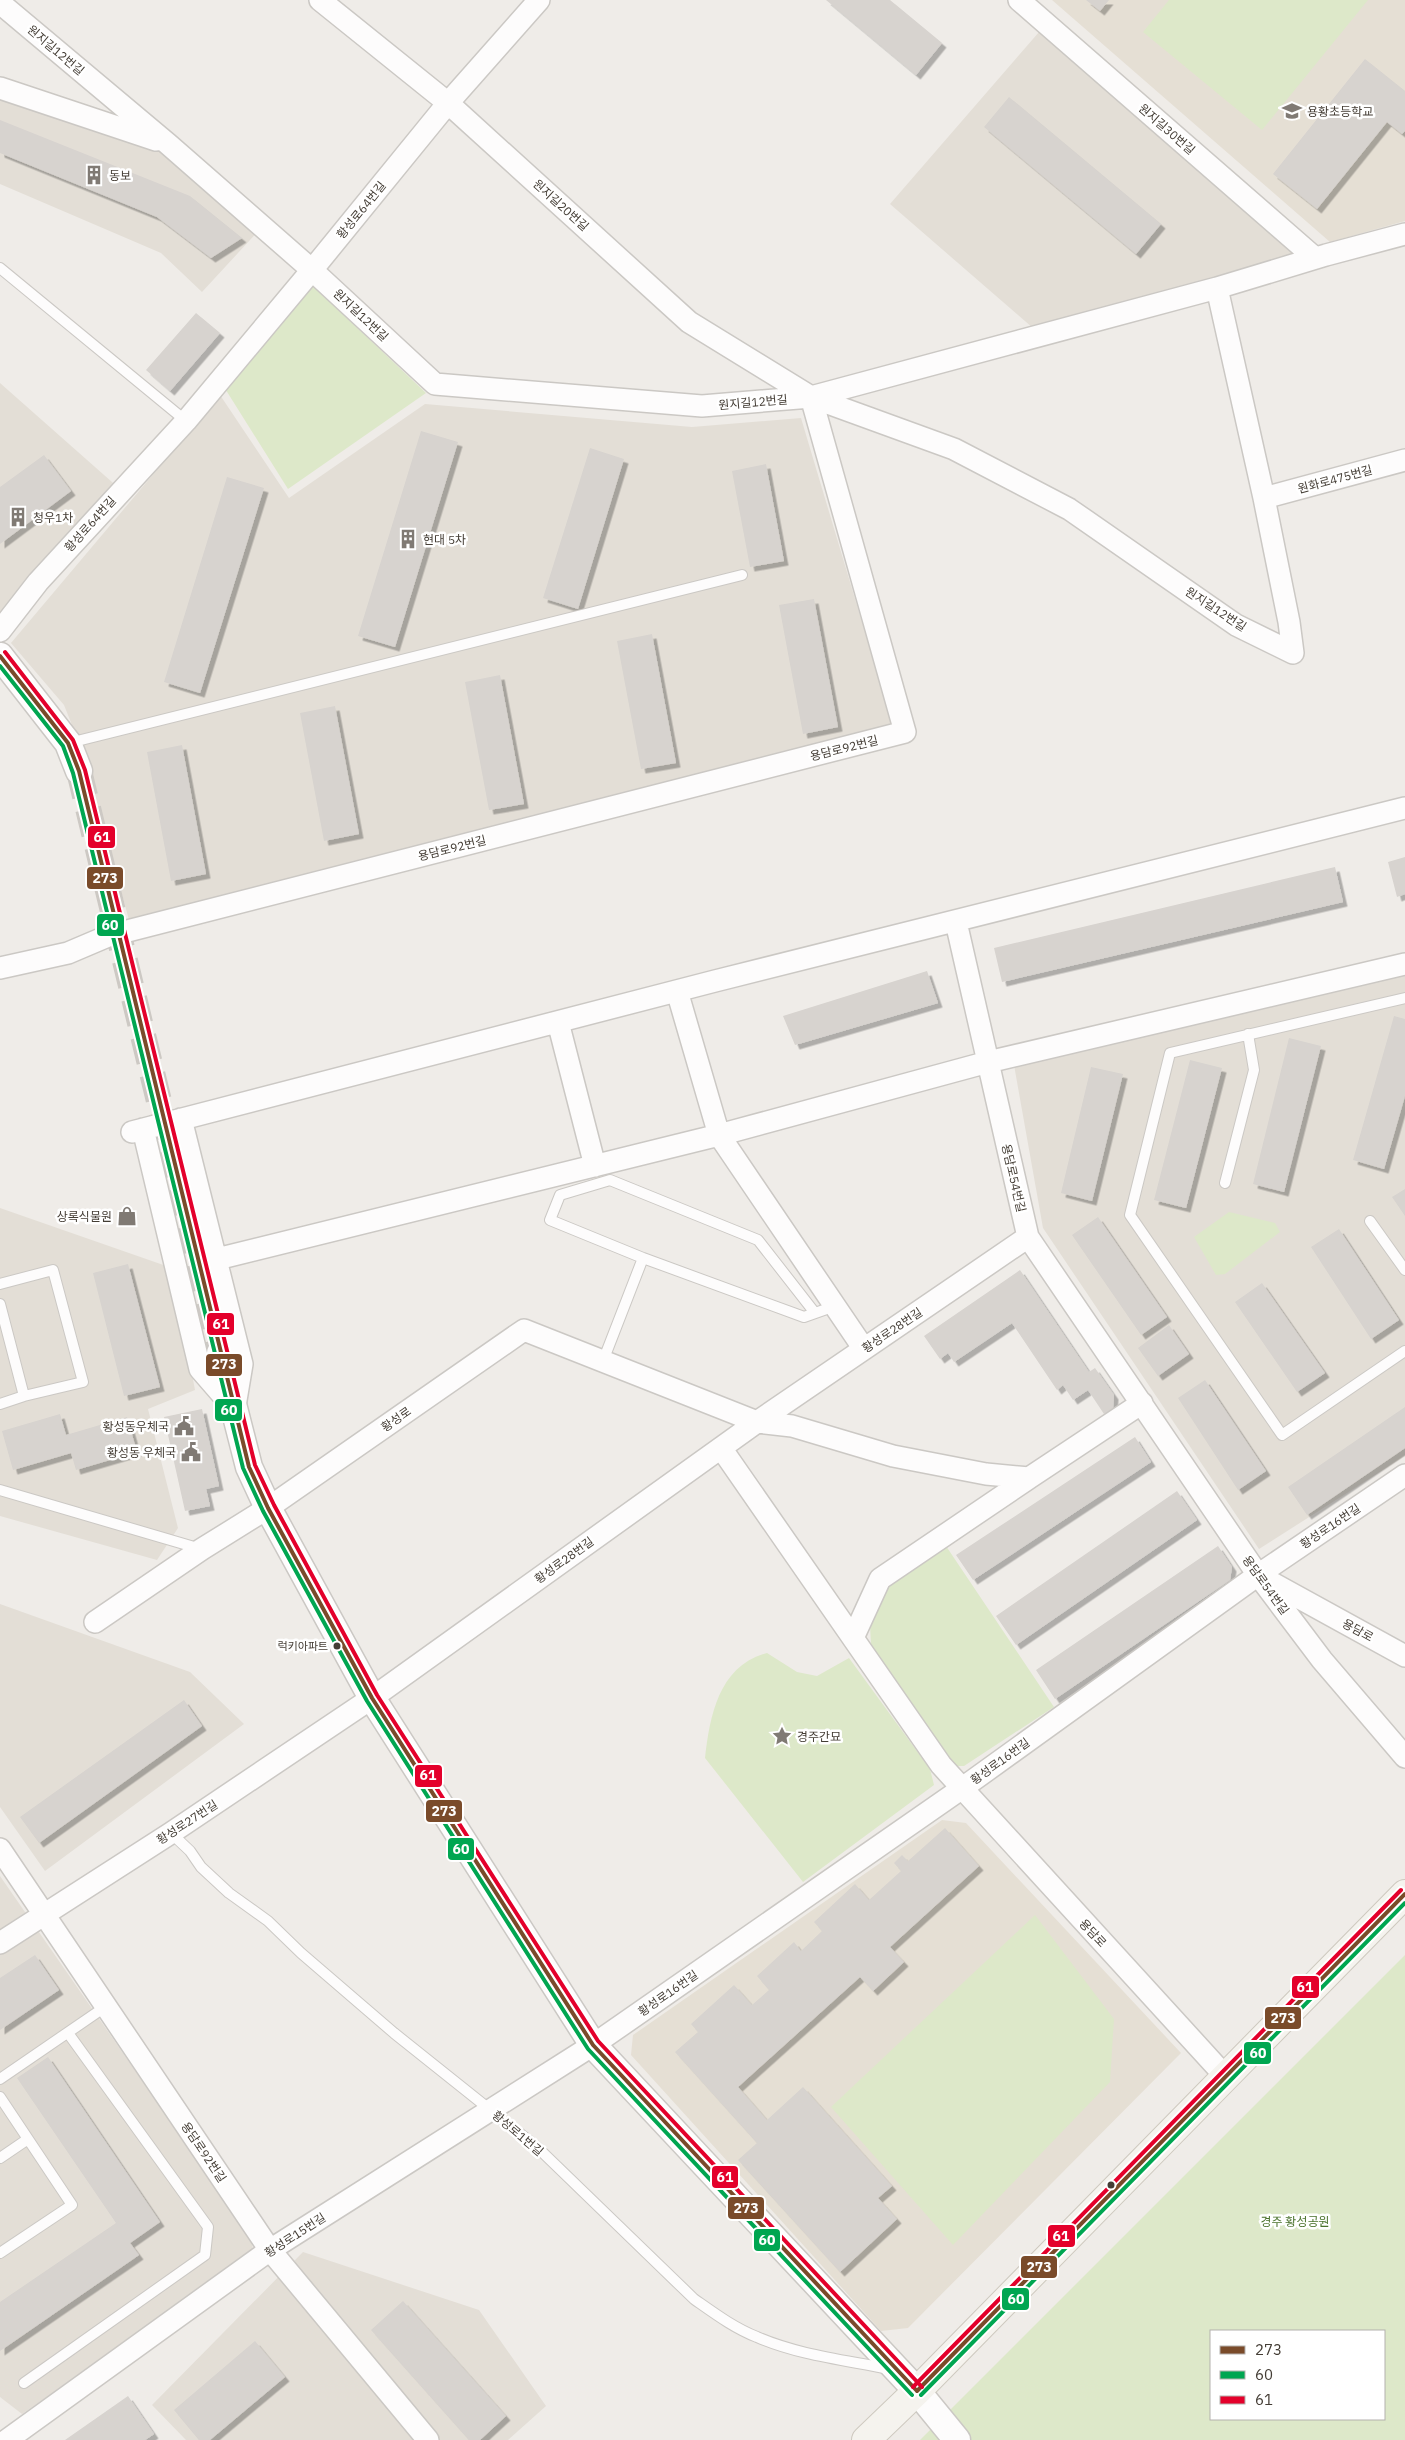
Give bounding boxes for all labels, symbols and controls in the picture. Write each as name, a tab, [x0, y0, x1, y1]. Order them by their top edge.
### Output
street label: 원지길12번길	[25, 22, 87, 78]
school or university icon: 용황초등학교	[1281, 100, 1303, 122]
street label: 원지길30번길	[1136, 101, 1198, 157]
place label: 용황초등학교	[1307, 104, 1373, 119]
building icon: 동보	[83, 164, 105, 186]
place label: 동보	[109, 168, 131, 183]
street label: 원지길20번길	[530, 176, 592, 234]
street label: 황성로64번길	[333, 178, 389, 242]
street label: 원지길12번길	[330, 286, 392, 344]
street label: 원지길12번길	[718, 391, 788, 413]
street label: 원화로475번길	[1296, 462, 1374, 496]
street label: 황성로64번길	[61, 493, 119, 555]
building icon: 청우1차	[7, 506, 29, 528]
place label: 청우1차	[33, 510, 73, 525]
building icon: 현대 5차	[397, 528, 419, 550]
place label: 현대 5차	[423, 532, 466, 547]
street label: 원지길12번길	[1183, 584, 1249, 634]
street label: 용담로92번길	[808, 732, 880, 764]
line badge: 61	[87, 825, 116, 849]
text: 61	[94, 828, 111, 846]
street label: 용담로92번길	[416, 832, 488, 864]
line badge: 273	[86, 866, 124, 890]
text: 273	[92, 869, 118, 887]
line badge: 60	[96, 913, 125, 937]
text: 60	[102, 916, 118, 934]
street label: 용담로54번길	[999, 1142, 1029, 1214]
shop icon: 상록식물원	[116, 1205, 138, 1227]
place label: 상록식물원	[57, 1209, 112, 1224]
street label: 황성로28번길	[859, 1304, 925, 1356]
line badge: 61	[206, 1312, 235, 1336]
text: 61	[213, 1315, 230, 1333]
line badge: 273	[205, 1353, 243, 1377]
text: 273	[211, 1355, 237, 1373]
line badge: 60	[214, 1398, 243, 1422]
text: 60	[221, 1401, 237, 1419]
street label: 황성로	[378, 1403, 414, 1435]
public building icon: 황성동우체국	[173, 1415, 195, 1437]
place label: 황성동우체국	[103, 1419, 169, 1434]
public building icon: 황성동 우체국	[180, 1441, 202, 1463]
place label: 황성동 우체국	[107, 1445, 176, 1460]
street label: 황성로16번길	[1297, 1500, 1363, 1552]
street label: 황성로28번길	[531, 1533, 597, 1587]
street label: 용담로54번길	[1239, 1552, 1293, 1618]
street label: 용담로	[1340, 1615, 1376, 1645]
place label: 럭키아파트	[277, 1639, 328, 1653]
marker: 럭키아파트	[332, 1641, 342, 1651]
place icon: 경주간묘	[771, 1725, 793, 1747]
place label: 경주간묘	[797, 1729, 841, 1744]
street label: 황성로16번길	[967, 1734, 1033, 1788]
line badge: 61	[414, 1764, 443, 1788]
text: 61	[420, 1766, 437, 1784]
street label: 황성로27번길	[154, 1797, 220, 1847]
line badge: 273	[425, 1799, 463, 1823]
text: 273	[431, 1802, 457, 1820]
line badge: 60	[447, 1837, 475, 1861]
text: 60	[453, 1840, 469, 1858]
street label: 용담로	[1076, 1916, 1110, 1950]
street label: 황성로16번길	[635, 1967, 701, 2019]
line badge: 61	[1291, 1975, 1320, 1999]
text: 61	[1297, 1978, 1314, 1996]
line badge: 273	[1264, 2006, 1302, 2030]
text: 273	[1270, 2009, 1296, 2027]
line badge: 60	[1243, 2041, 1272, 2065]
text: 60	[1250, 2044, 1266, 2062]
street label: 황성로1번길	[489, 2107, 547, 2159]
street label: 용담로92번길	[178, 2119, 230, 2185]
line badge: 61	[711, 2165, 739, 2189]
text: 61	[717, 2168, 734, 2186]
unlabelled marker	[1106, 2180, 1116, 2190]
line badge: 273	[727, 2196, 765, 2220]
text: 273	[733, 2199, 759, 2217]
street label: 황성로15번길	[262, 2210, 328, 2260]
park label: 경주 황성공원	[1260, 2214, 1330, 2229]
line badge: 61	[1047, 2224, 1076, 2248]
text: 61	[1053, 2227, 1070, 2245]
line badge: 60	[753, 2228, 781, 2252]
text: 60	[759, 2231, 775, 2249]
line badge: 273	[1020, 2255, 1058, 2279]
text: 273	[1026, 2258, 1052, 2276]
line badge: 60	[1001, 2287, 1030, 2311]
text: 60	[1008, 2290, 1024, 2308]
legend	[1210, 2330, 1385, 2420]
text: 273	[1255, 2340, 1282, 2359]
text: 60	[1255, 2365, 1273, 2384]
text: 61	[1255, 2390, 1273, 2409]

